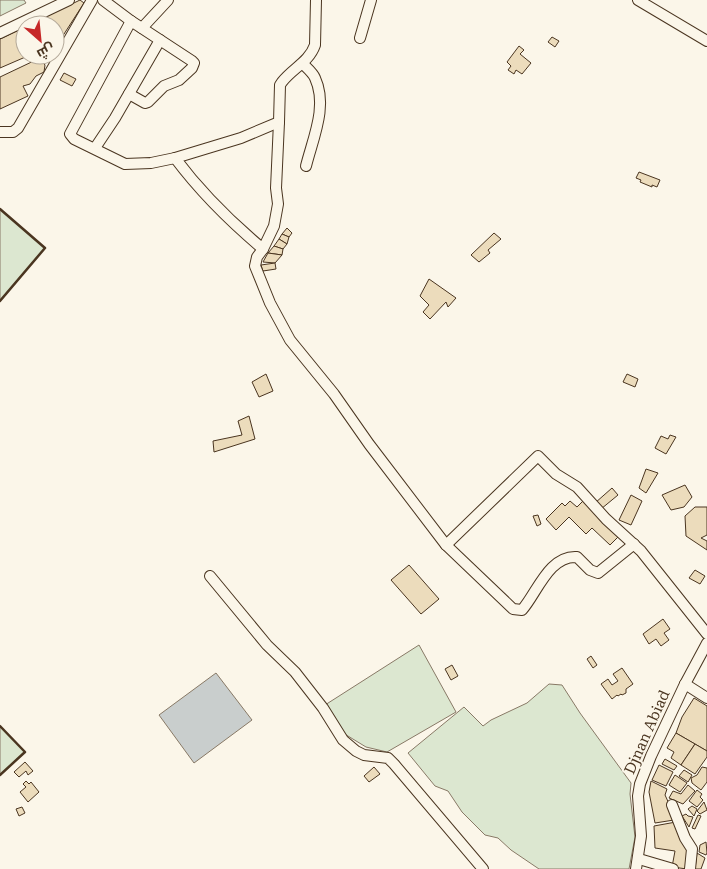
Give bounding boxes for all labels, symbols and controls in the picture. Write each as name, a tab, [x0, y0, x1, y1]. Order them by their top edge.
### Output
north arrow	[15, 15, 65, 65]
text: ش	[34, 39, 58, 63]
street label: Djnan Abiad	[620, 687, 674, 777]

